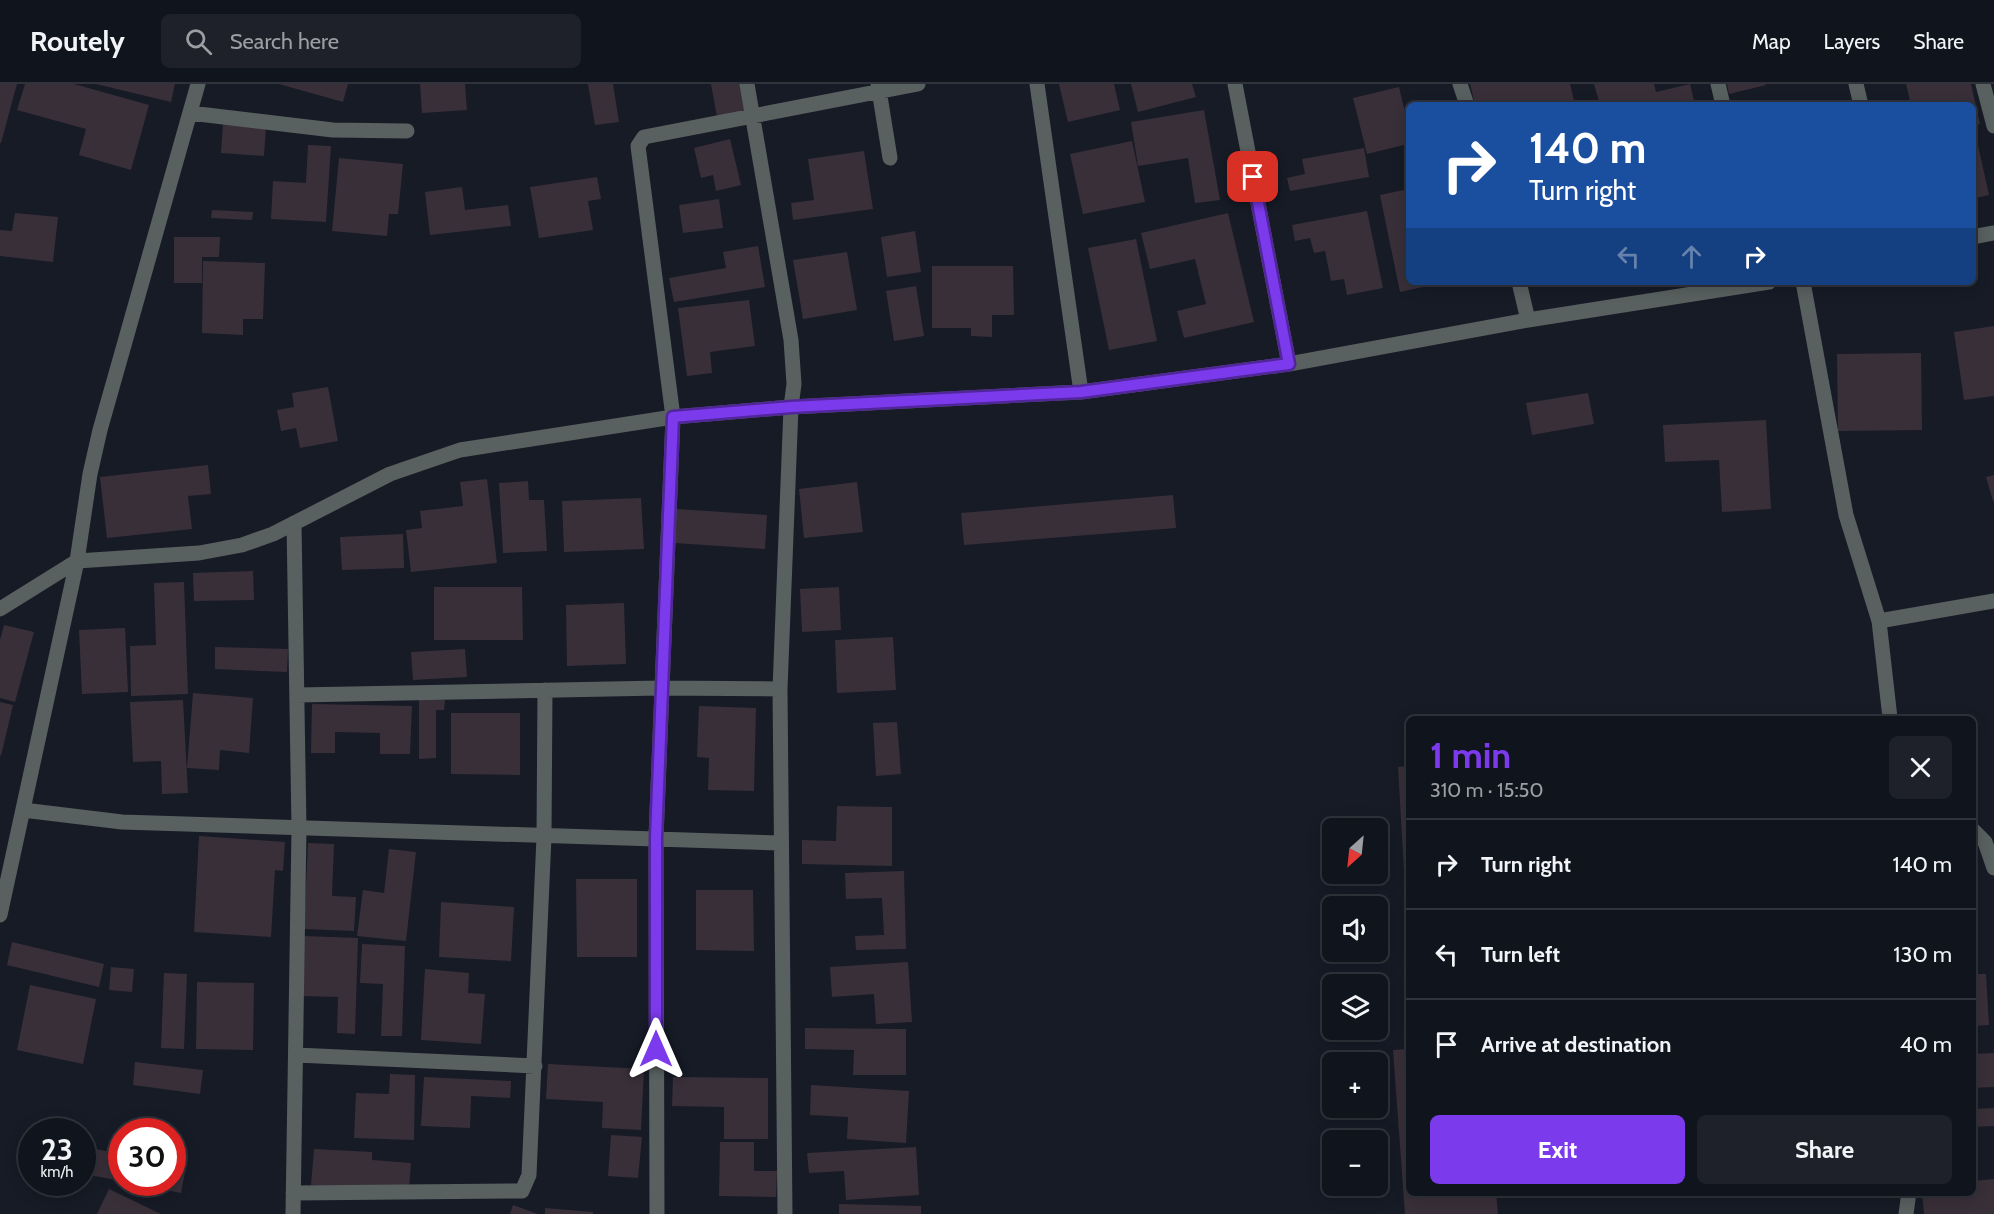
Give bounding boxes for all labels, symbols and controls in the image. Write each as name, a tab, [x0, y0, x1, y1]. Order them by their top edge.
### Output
search box	[161, 14, 581, 68]
text: Routely	[30, 24, 125, 58]
icon: search	[182, 25, 215, 58]
text: Search here	[230, 28, 339, 55]
text: Map	[1752, 29, 1791, 54]
text: Layers	[1824, 29, 1880, 54]
text: Share	[1913, 29, 1964, 54]
text: 140 m	[1529, 122, 1646, 174]
icon: right	[1430, 126, 1508, 204]
pin	[1227, 151, 1278, 202]
icon: arrive	[1236, 160, 1269, 193]
text: Turn right	[1529, 174, 1636, 207]
icon: left	[1612, 240, 1645, 273]
icon: ahead	[1675, 240, 1708, 273]
icon: right	[1738, 240, 1771, 273]
text: 1 min	[1430, 733, 1511, 777]
button: close	[1889, 736, 1952, 799]
text: 310 m · 15:50	[1430, 778, 1543, 802]
north arrow	[1322, 818, 1388, 884]
map controls	[1322, 818, 1388, 1196]
icon: right	[1430, 848, 1463, 881]
text: Turn right	[1481, 851, 1571, 878]
text: 140 m	[1893, 851, 1952, 878]
button: sound	[1322, 896, 1388, 962]
icon: left	[1430, 938, 1463, 971]
text: Turn left	[1481, 941, 1560, 968]
text: 130 m	[1893, 941, 1952, 968]
button: layers	[1322, 974, 1388, 1040]
position arrow	[624, 1017, 688, 1081]
icon: arrive	[1430, 1028, 1463, 1061]
text: Arrive at destination	[1481, 1031, 1671, 1058]
text: 40 m	[1900, 1031, 1952, 1058]
button: +	[1322, 1052, 1388, 1118]
button: Exit	[1430, 1115, 1685, 1184]
button: Share	[1697, 1115, 1952, 1184]
speed limit sign: 30	[108, 1118, 186, 1196]
button: −	[1322, 1130, 1388, 1196]
text: 23	[41, 1131, 73, 1168]
text: km/h	[41, 1163, 73, 1181]

